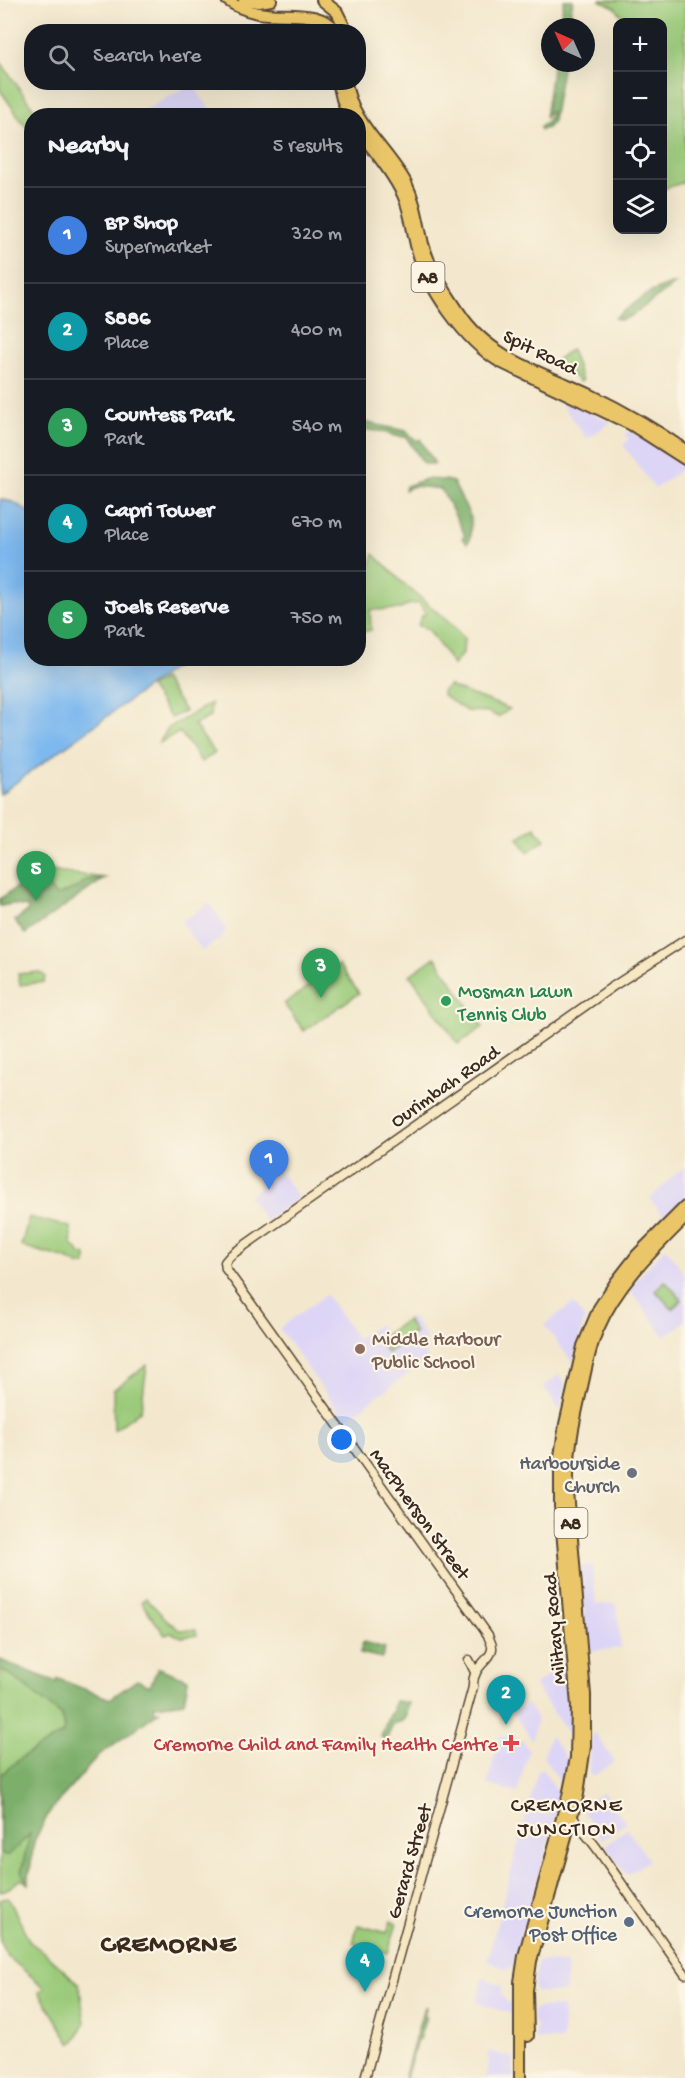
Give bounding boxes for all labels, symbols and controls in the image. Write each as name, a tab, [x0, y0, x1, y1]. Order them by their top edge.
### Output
north arrow	[541, 18, 595, 72]
map controls	[613, 18, 667, 234]
button: +	[613, 18, 667, 72]
search box	[24, 24, 366, 90]
icon: search	[45, 41, 78, 74]
text: Search here	[93, 44, 201, 70]
button: −	[613, 72, 667, 126]
button: locate	[613, 126, 667, 180]
text: Nearby	[48, 132, 129, 163]
text: 5 results	[273, 136, 342, 159]
button: layers	[613, 180, 667, 234]
text: BP Shop	[105, 211, 178, 237]
text: 1	[63, 224, 72, 247]
text: 320 m	[292, 224, 342, 247]
text: Supermarket	[105, 237, 211, 260]
road number: A8	[412, 262, 444, 292]
text: S886	[105, 307, 150, 333]
text: 2	[63, 320, 72, 343]
text: 400 m	[291, 320, 342, 343]
street label: Spit Road	[498, 326, 583, 383]
text: Place	[105, 333, 149, 356]
text: Countess Park	[105, 403, 233, 429]
text: 3	[62, 416, 73, 439]
text: 540 m	[292, 416, 342, 439]
text: Park	[105, 429, 143, 452]
text: Capri Tower	[105, 499, 214, 525]
text: 4	[63, 512, 72, 535]
text: 670 m	[291, 512, 342, 535]
text: Place	[105, 525, 149, 548]
text: Joels Reserve	[105, 595, 229, 621]
text: 5	[62, 608, 73, 631]
text: 750 m	[291, 608, 342, 631]
text: Park	[105, 621, 143, 644]
pin: 5	[16, 852, 56, 901]
pin: 3	[302, 948, 340, 998]
place label: Mosman Lawn Tennis Club	[457, 982, 573, 1028]
marker: Mosman Lawn Tennis Club	[439, 994, 453, 1008]
street label: Ourimbah Road	[387, 1040, 507, 1134]
pin: 1	[250, 1140, 288, 1190]
place label: Middle Harbour Public School	[371, 1330, 502, 1376]
marker: Middle Harbour Public School	[353, 1342, 367, 1356]
your location	[327, 1425, 356, 1454]
street label: MacPherson Street	[363, 1445, 474, 1587]
place label: Harbourside Church	[519, 1454, 621, 1500]
marker: Harbourside Church	[625, 1466, 639, 1480]
road number: A8	[554, 1508, 588, 1538]
street label: Military Road	[540, 1570, 573, 1685]
pin: 2	[486, 1676, 526, 1725]
marker: Cremorne Child and Family Health Centre	[502, 1734, 520, 1752]
place label: Cremorne Child and Family Health Centre	[154, 1735, 499, 1758]
district label: CREMORNE JUNCTION	[511, 1795, 623, 1844]
street label: Gerard Street	[384, 1800, 439, 1922]
place label: Cremorne Junction Post Office	[464, 1902, 618, 1948]
marker: Cremorne Junction Post Office	[622, 1915, 636, 1929]
district label: CREMORNE	[101, 1931, 237, 1962]
pin: 4	[346, 1942, 385, 1992]

